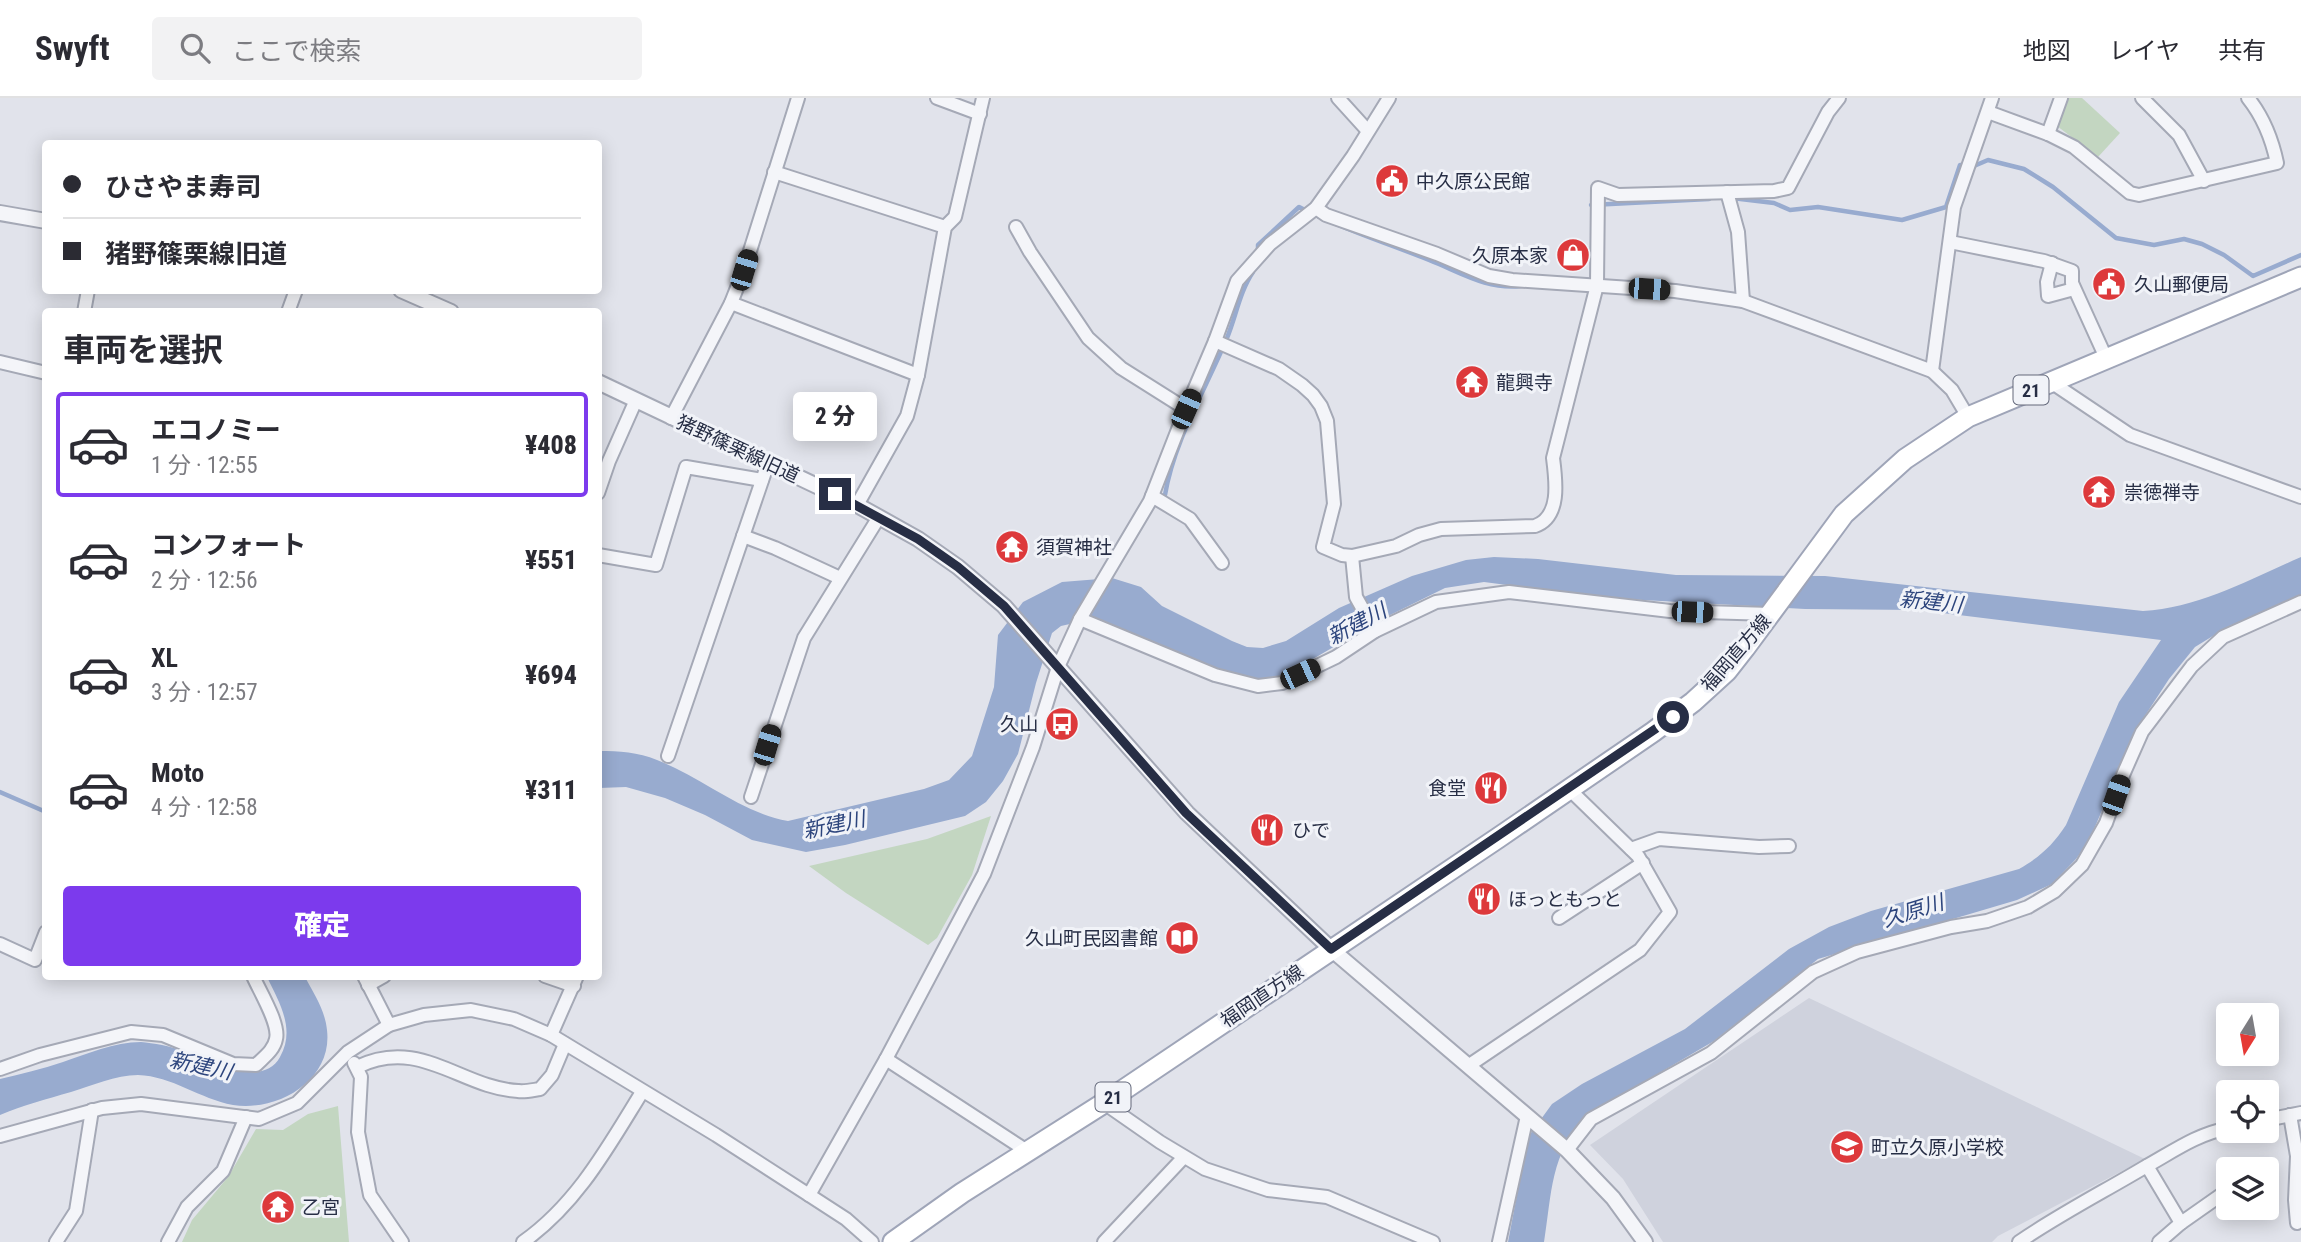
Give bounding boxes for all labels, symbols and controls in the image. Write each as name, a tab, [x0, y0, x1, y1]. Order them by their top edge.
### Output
search box	[152, 17, 642, 80]
text: Swyft	[35, 29, 110, 68]
icon: search	[176, 29, 214, 67]
text: ここで検索	[232, 36, 362, 66]
text: 地図	[2023, 37, 2071, 65]
text: レイヤ	[2109, 37, 2180, 65]
text: 共有	[2218, 37, 2266, 65]
public building icon: 中久原公民館	[1373, 162, 1411, 200]
place label: 中久原公民館	[1416, 170, 1530, 193]
text: ひさやま寿司	[105, 172, 261, 202]
shop icon: 久原本家	[1554, 236, 1592, 274]
text: 猪野篠栗線旧道	[105, 239, 287, 269]
place label: 久原本家	[1472, 244, 1548, 267]
car	[728, 247, 761, 293]
public building icon: 久山郵便局	[2090, 265, 2128, 303]
place label: 久山郵便局	[2134, 273, 2229, 296]
car	[1628, 277, 1671, 301]
text: 車両を選択	[63, 331, 223, 369]
temple icon: 龍興寺	[1453, 363, 1491, 401]
place label: 龍興寺	[1496, 371, 1553, 394]
road number: 21	[2014, 376, 2048, 404]
car	[1168, 386, 1205, 432]
callout: 2 分	[793, 392, 877, 442]
text: 2 分	[815, 403, 855, 430]
street label: 猪野篠栗線旧道	[673, 410, 803, 488]
icon: car	[67, 413, 130, 476]
text: エコノミー	[151, 415, 281, 445]
text: ¥408	[525, 430, 577, 460]
text: 1 分 · 12:55	[151, 452, 258, 479]
temple icon: 崇徳禅寺	[2080, 473, 2118, 511]
route end	[819, 478, 851, 510]
place label: 崇徳禅寺	[2124, 481, 2200, 504]
icon: car	[67, 528, 130, 591]
temple icon: 須賀神社	[993, 528, 1031, 566]
text: コンフォート	[151, 530, 306, 560]
place label: 須賀神社	[1036, 536, 1112, 559]
text: ¥551	[525, 545, 577, 575]
text: 2 分 · 12:56	[151, 567, 258, 594]
water label: 新建川	[1898, 587, 1966, 617]
water label: 新建川	[1324, 598, 1392, 649]
car	[1671, 601, 1714, 623]
street label: 福岡直方線	[1696, 610, 1776, 696]
icon: car	[67, 643, 130, 706]
text: XL	[151, 643, 178, 673]
car	[1277, 656, 1324, 692]
text: ¥694	[525, 660, 577, 690]
text: 3 分 · 12:57	[151, 679, 258, 706]
route start	[1657, 701, 1689, 733]
bus stop icon: 久山	[1043, 705, 1081, 743]
place label: 久山	[1000, 713, 1038, 736]
car	[751, 722, 784, 768]
icon: car	[67, 758, 130, 821]
text: Moto	[151, 758, 204, 788]
restaurant icon: 食堂	[1472, 769, 1510, 807]
car	[2100, 772, 2133, 818]
text: ¥311	[525, 775, 577, 805]
place label: 食堂	[1428, 777, 1466, 800]
text: 4 分 · 12:58	[151, 794, 258, 821]
water label: 新建川	[801, 806, 869, 843]
restaurant icon: ひで	[1248, 811, 1286, 849]
place label: ひで	[1292, 819, 1330, 842]
restaurant icon: ほっともっと	[1465, 880, 1503, 918]
button: 確定	[63, 886, 581, 966]
place label: ほっともっと	[1508, 888, 1622, 911]
water label: 久原川	[1879, 890, 1949, 932]
library icon: 久山町民図書館	[1163, 919, 1201, 957]
place label: 久山町民図書館	[1025, 927, 1158, 950]
street label: 福岡直方線	[1216, 960, 1308, 1032]
north arrow	[2216, 1003, 2278, 1066]
map controls	[2216, 1003, 2279, 1220]
water label: 新建川	[168, 1048, 236, 1085]
button: locate	[2216, 1080, 2279, 1143]
road number: 21	[1096, 1082, 1130, 1112]
school or university icon: 町立久原小学校	[1828, 1128, 1866, 1166]
place label: 町立久原小学校	[1871, 1136, 2004, 1159]
button: layers	[2216, 1157, 2279, 1220]
temple icon: 乙宮	[259, 1188, 297, 1226]
place label: 乙宮	[302, 1196, 340, 1219]

